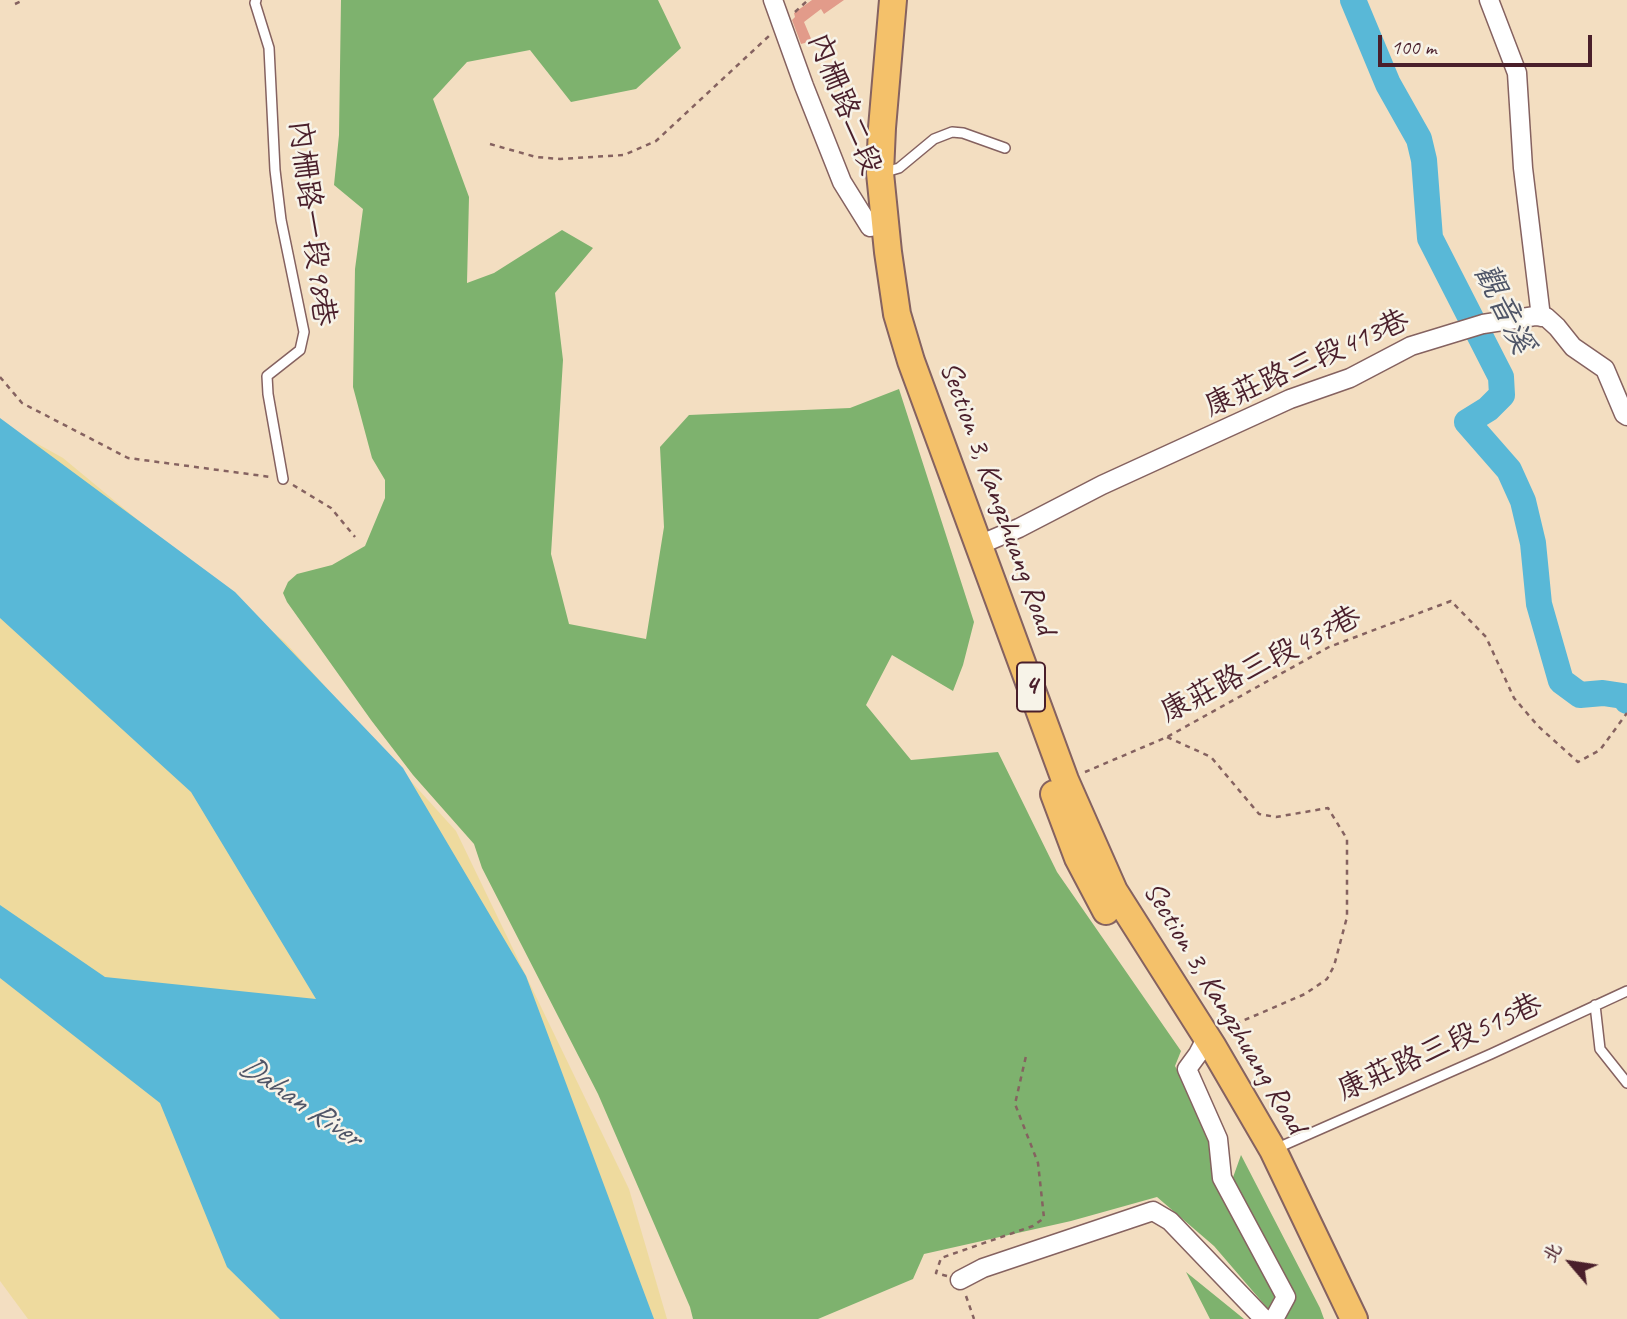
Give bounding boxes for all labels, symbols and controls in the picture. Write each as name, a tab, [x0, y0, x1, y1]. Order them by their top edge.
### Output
scale bar	[1382, 21, 1596, 65]
street label: 內柵路二段	[799, 28, 889, 180]
text: 100 m	[1391, 34, 1436, 60]
street label: 內柵路一段98巷	[281, 118, 341, 328]
water label: 觀音溪	[1465, 257, 1541, 361]
street label: 康莊路三段413巷	[1199, 303, 1415, 425]
street label: Section 3, Kangzhuang Road	[931, 357, 1063, 639]
street label: 康莊路三段437巷	[1155, 599, 1367, 731]
road number: 4	[1017, 662, 1045, 712]
street label: Section 3, Kangzhuang Road	[1135, 876, 1313, 1140]
street label: 康莊路三段515巷	[1332, 987, 1548, 1109]
water label: Dahan River	[232, 1047, 368, 1157]
north arrow	[1536, 1228, 1606, 1298]
text: 北	[1538, 1239, 1568, 1267]

